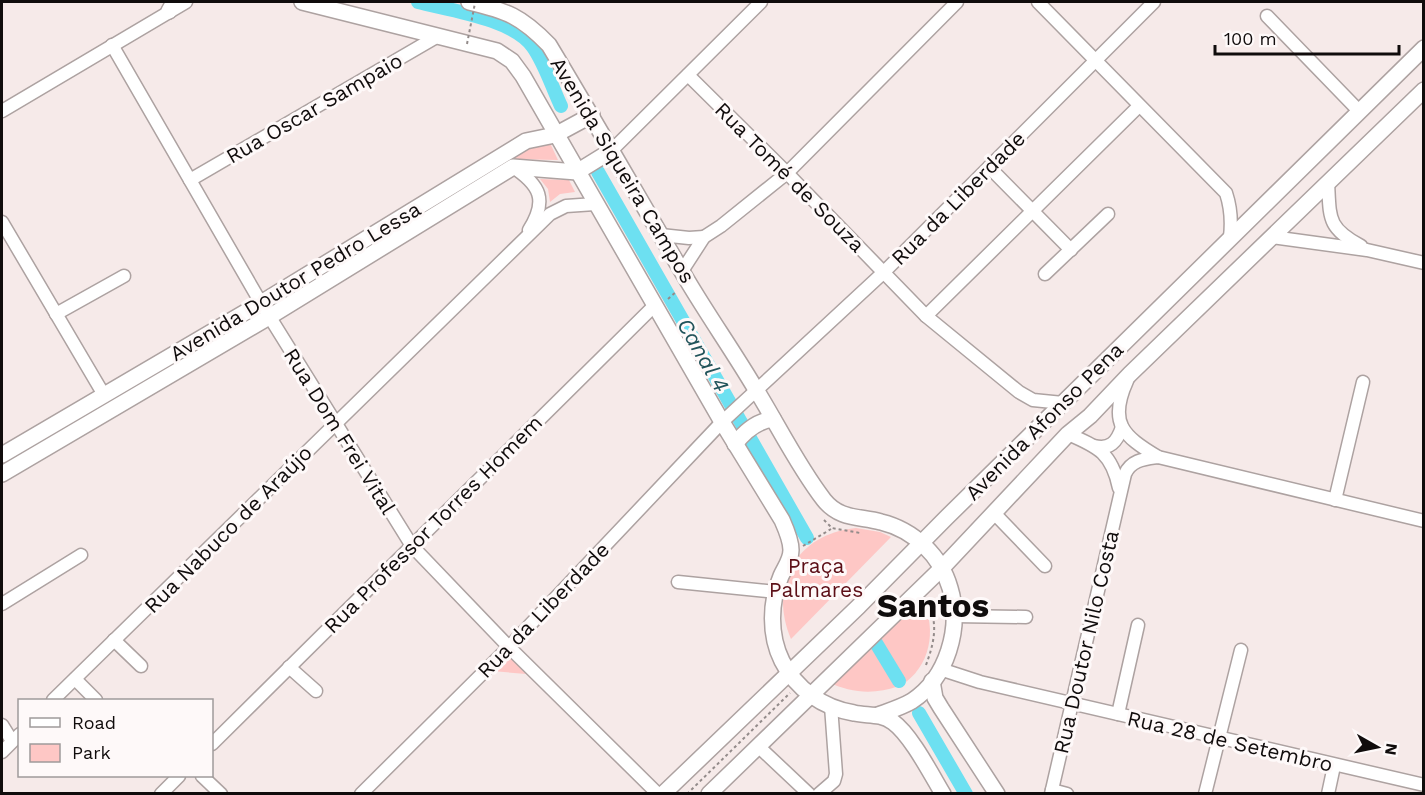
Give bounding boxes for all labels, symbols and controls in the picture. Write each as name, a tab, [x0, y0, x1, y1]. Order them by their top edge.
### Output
scale bar	[1215, 18, 1400, 56]
text: 100 m	[1224, 28, 1277, 49]
street label: Rua Oscar Sampaio	[221, 47, 407, 169]
street label: Avenida Siqueira Campos	[546, 52, 700, 288]
street label: Rua Tomé de Souza	[710, 97, 870, 257]
street label: Rua da Liberdade	[886, 126, 1030, 270]
street label: Avenida Doutor Pedro Lessa	[165, 196, 425, 366]
water label: Canal 4	[672, 314, 734, 396]
street label: Avenida Afonso Pena	[960, 337, 1128, 505]
street label: Rua Dom Frei Vital	[279, 343, 401, 519]
street label: Rua Professor Torres Homem	[319, 410, 547, 638]
street label: Rua Nabuco de Araújo	[139, 440, 317, 618]
street label: Rua Doutor Nilo Costa	[1048, 528, 1124, 756]
street label: Rua da Liberdade	[472, 537, 614, 683]
park label: Praça Palmares	[769, 553, 863, 602]
district label: Santos	[877, 586, 989, 625]
legend	[18, 699, 213, 777]
street label: Rua 28 de Setembro	[1125, 705, 1335, 777]
text: Road	[72, 712, 116, 733]
north arrow	[1347, 717, 1407, 777]
text: Park	[72, 742, 111, 763]
text: N	[1381, 742, 1402, 757]

